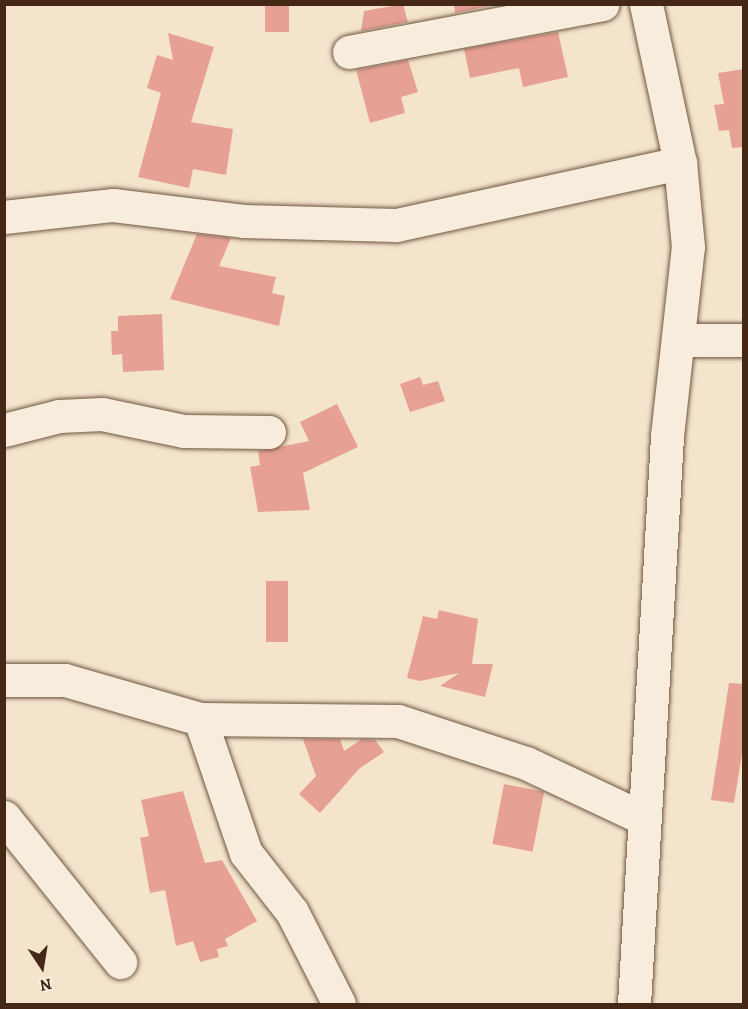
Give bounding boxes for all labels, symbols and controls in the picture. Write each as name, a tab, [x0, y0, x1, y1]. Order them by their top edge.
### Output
north arrow	[12, 937, 72, 997]
text: N	[38, 973, 54, 997]

